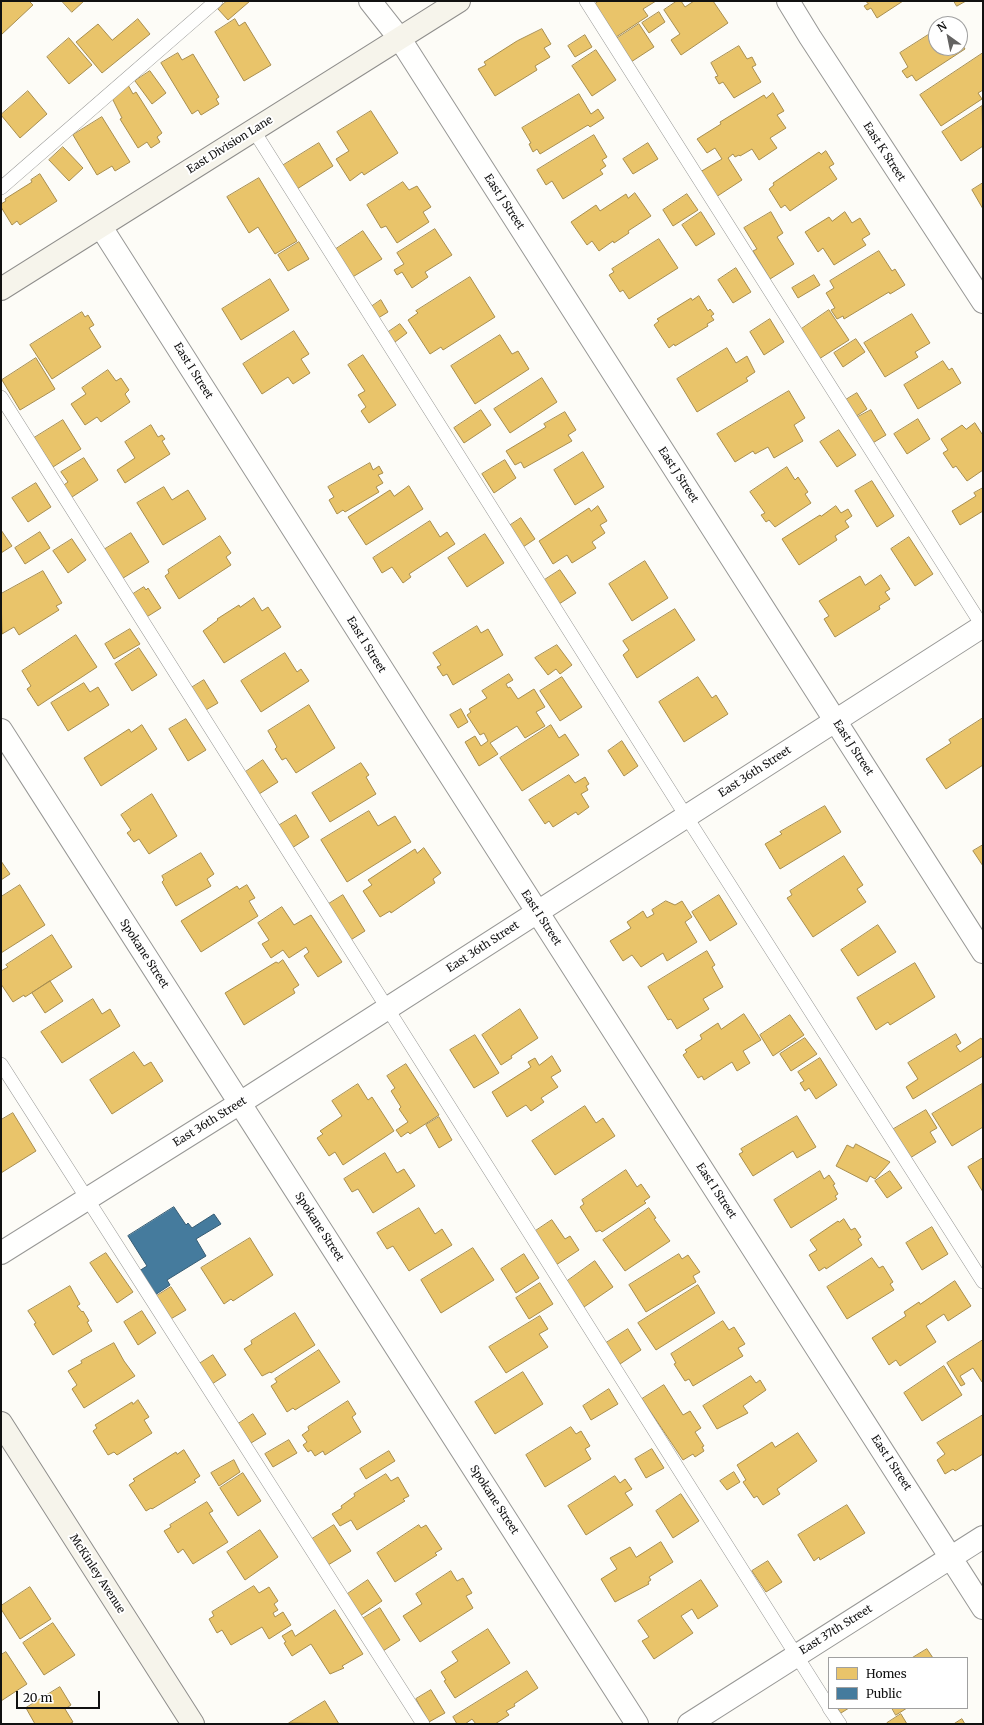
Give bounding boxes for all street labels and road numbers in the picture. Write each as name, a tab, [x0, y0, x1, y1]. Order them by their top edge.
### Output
street label: East Division Lane	[185, 113, 275, 177]
street label: East K Street	[860, 120, 908, 184]
street label: East J Street	[481, 172, 527, 232]
street label: East I Street	[171, 340, 215, 402]
street label: East J Street	[655, 445, 701, 505]
street label: East I Street	[344, 614, 388, 676]
street label: East J Street	[830, 718, 876, 778]
street label: East 36th Street	[716, 744, 794, 800]
street label: East I Street	[518, 888, 564, 948]
street label: Spokane Street	[117, 917, 171, 991]
street label: East 36th Street	[444, 919, 522, 975]
street label: East 36th Street	[171, 1094, 249, 1150]
street label: East I Street	[693, 1161, 739, 1221]
street label: Spokane Street	[292, 1190, 346, 1264]
street label: East I Street	[868, 1433, 914, 1493]
street label: Spokane Street	[467, 1463, 521, 1537]
street label: McKinley Avenue	[66, 1532, 128, 1616]
street label: East 37th Street	[797, 1602, 875, 1658]

